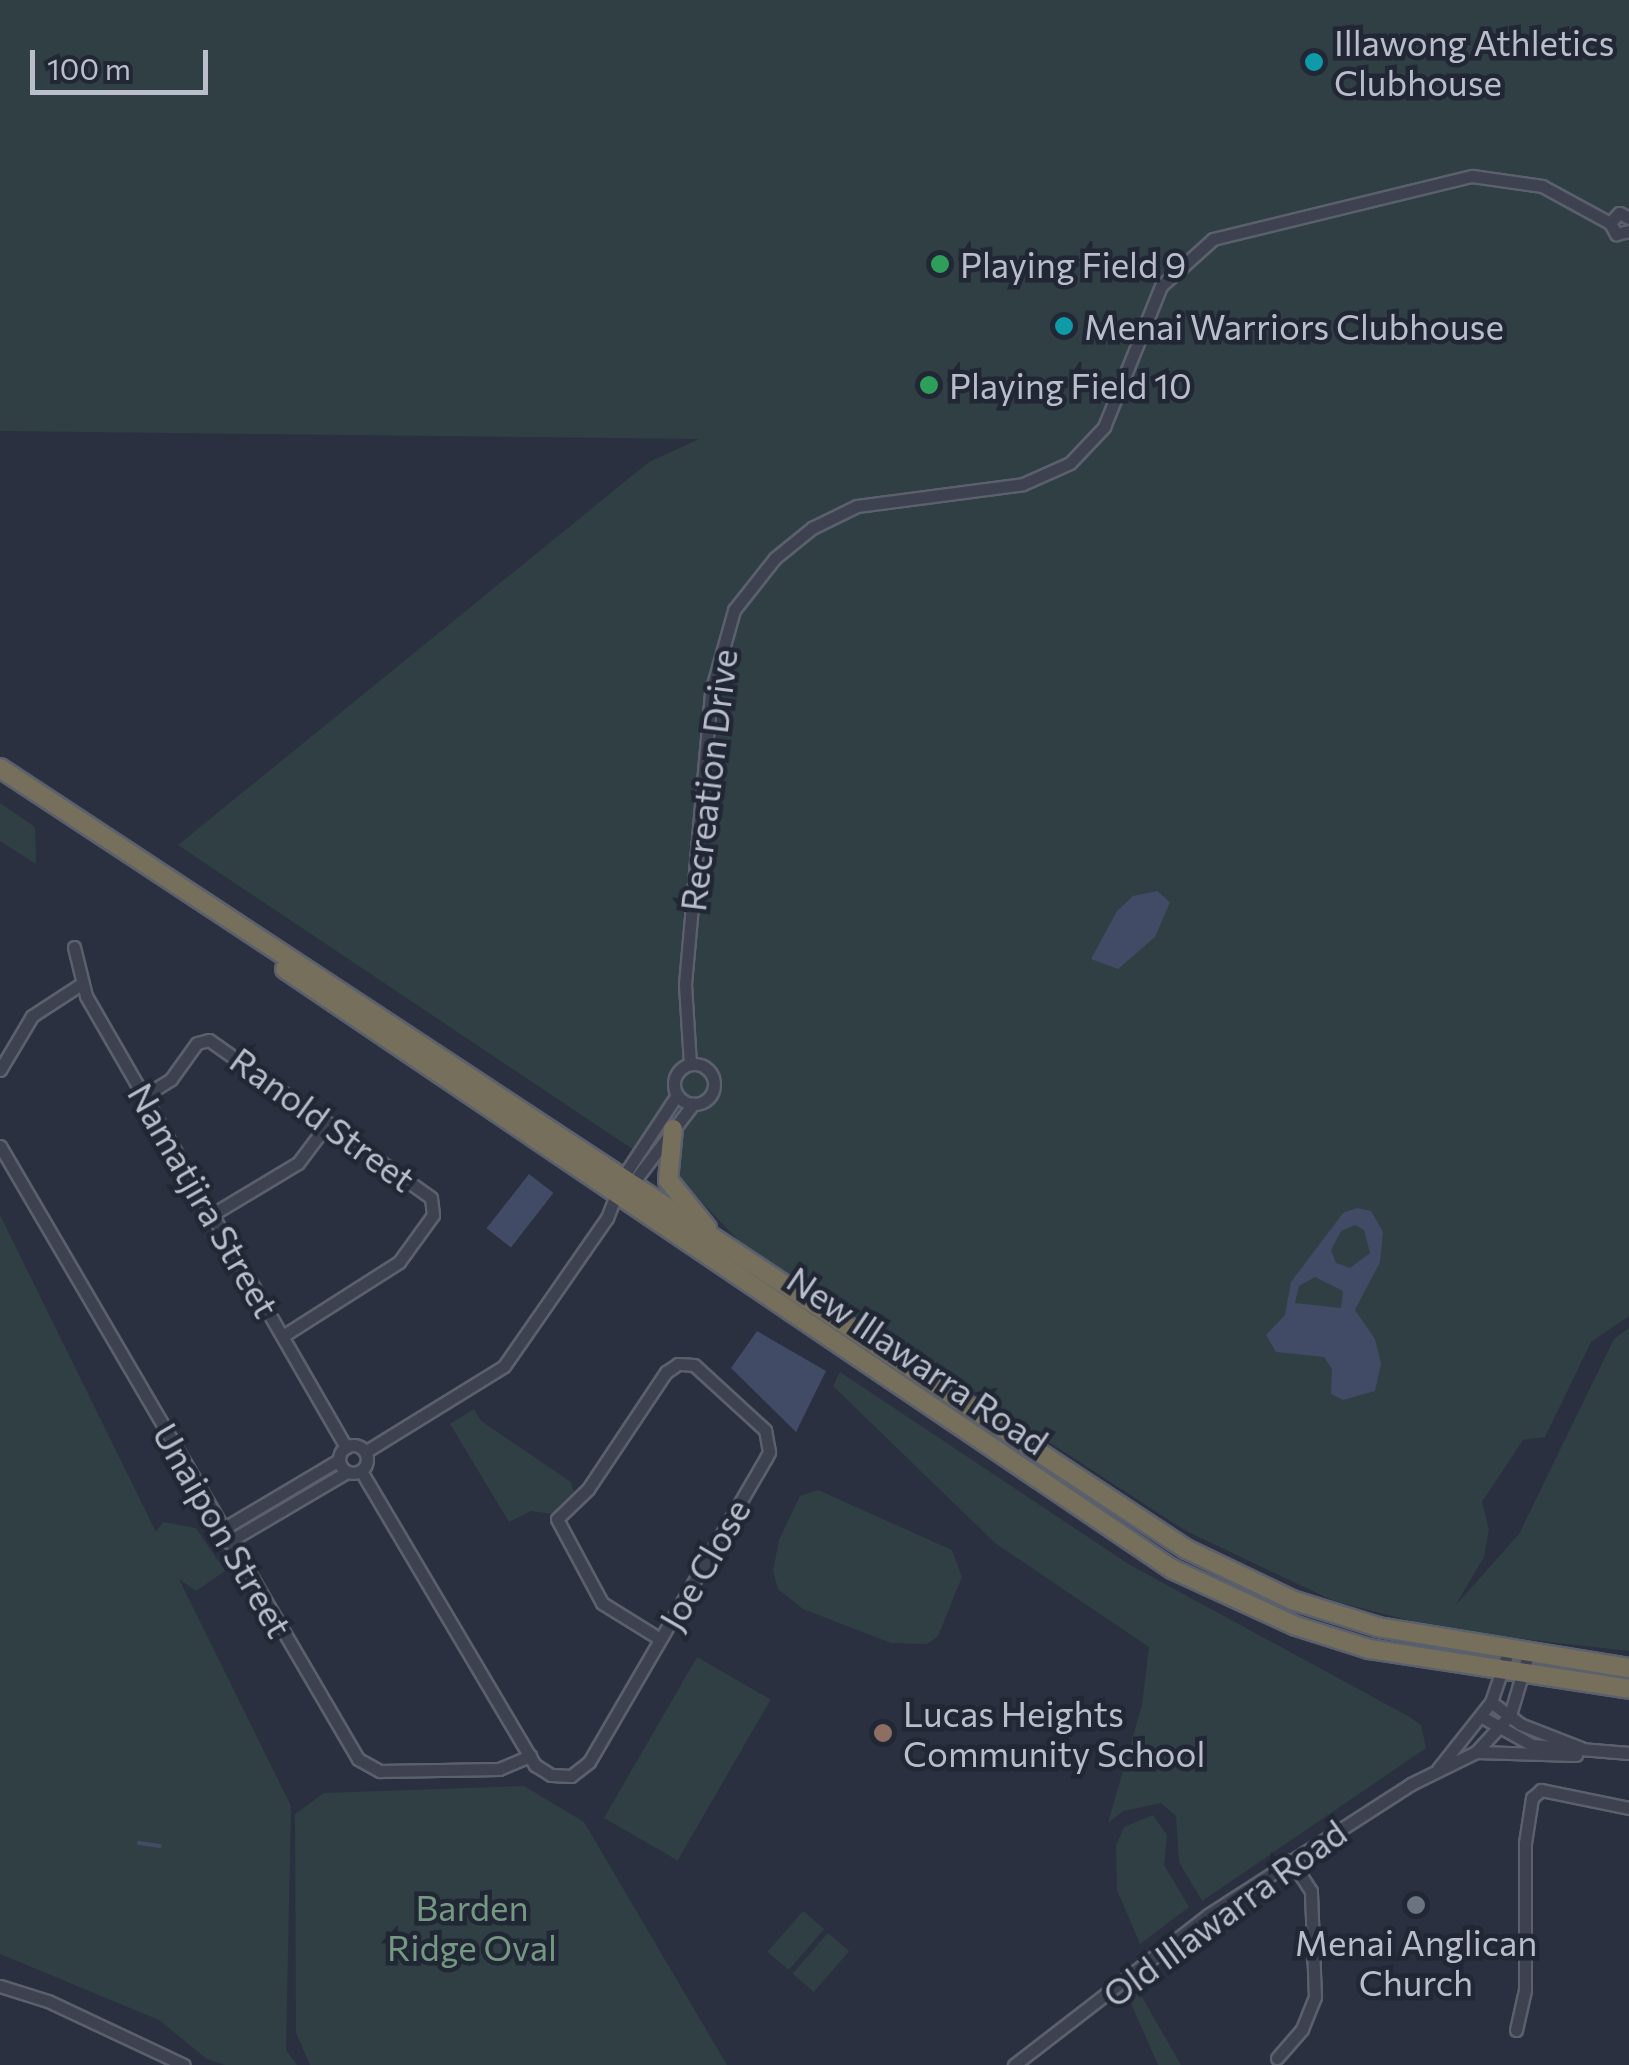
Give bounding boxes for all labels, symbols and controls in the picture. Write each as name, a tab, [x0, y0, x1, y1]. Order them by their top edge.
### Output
place label: Illawong Athletics Clubhouse	[1334, 21, 1614, 103]
scale bar	[35, 30, 212, 92]
text: 100 m	[47, 49, 131, 86]
marker: Illawong Athletics Clubhouse	[1303, 51, 1325, 73]
place label: Playing Field 9	[960, 243, 1186, 285]
marker: Playing Field 9	[929, 253, 951, 275]
place label: Menai Warriors Clubhouse	[1084, 305, 1504, 347]
marker: Menai Warriors Clubhouse	[1053, 315, 1075, 337]
place label: Playing Field 10	[949, 364, 1192, 406]
marker: Playing Field 10	[918, 374, 940, 396]
street label: Recreation Drive	[671, 647, 745, 913]
street label: Ranold Street	[223, 1038, 423, 1200]
street label: Namatjira Street	[120, 1075, 288, 1325]
street label: New Illawarra Road	[780, 1257, 1056, 1463]
street label: Unaipon Street	[145, 1415, 301, 1645]
street label: Joe Close	[650, 1491, 758, 1637]
place label: Lucas Heights Community School	[903, 1692, 1205, 1774]
marker: Lucas Heights Community School	[872, 1722, 894, 1744]
street label: Old Illawarra Road	[1094, 1811, 1354, 2015]
park label: Barden Ridge Oval	[387, 1886, 557, 1968]
marker: Menai Anglican Church	[1405, 1894, 1427, 1916]
place label: Menai Anglican Church	[1295, 1921, 1537, 2003]

